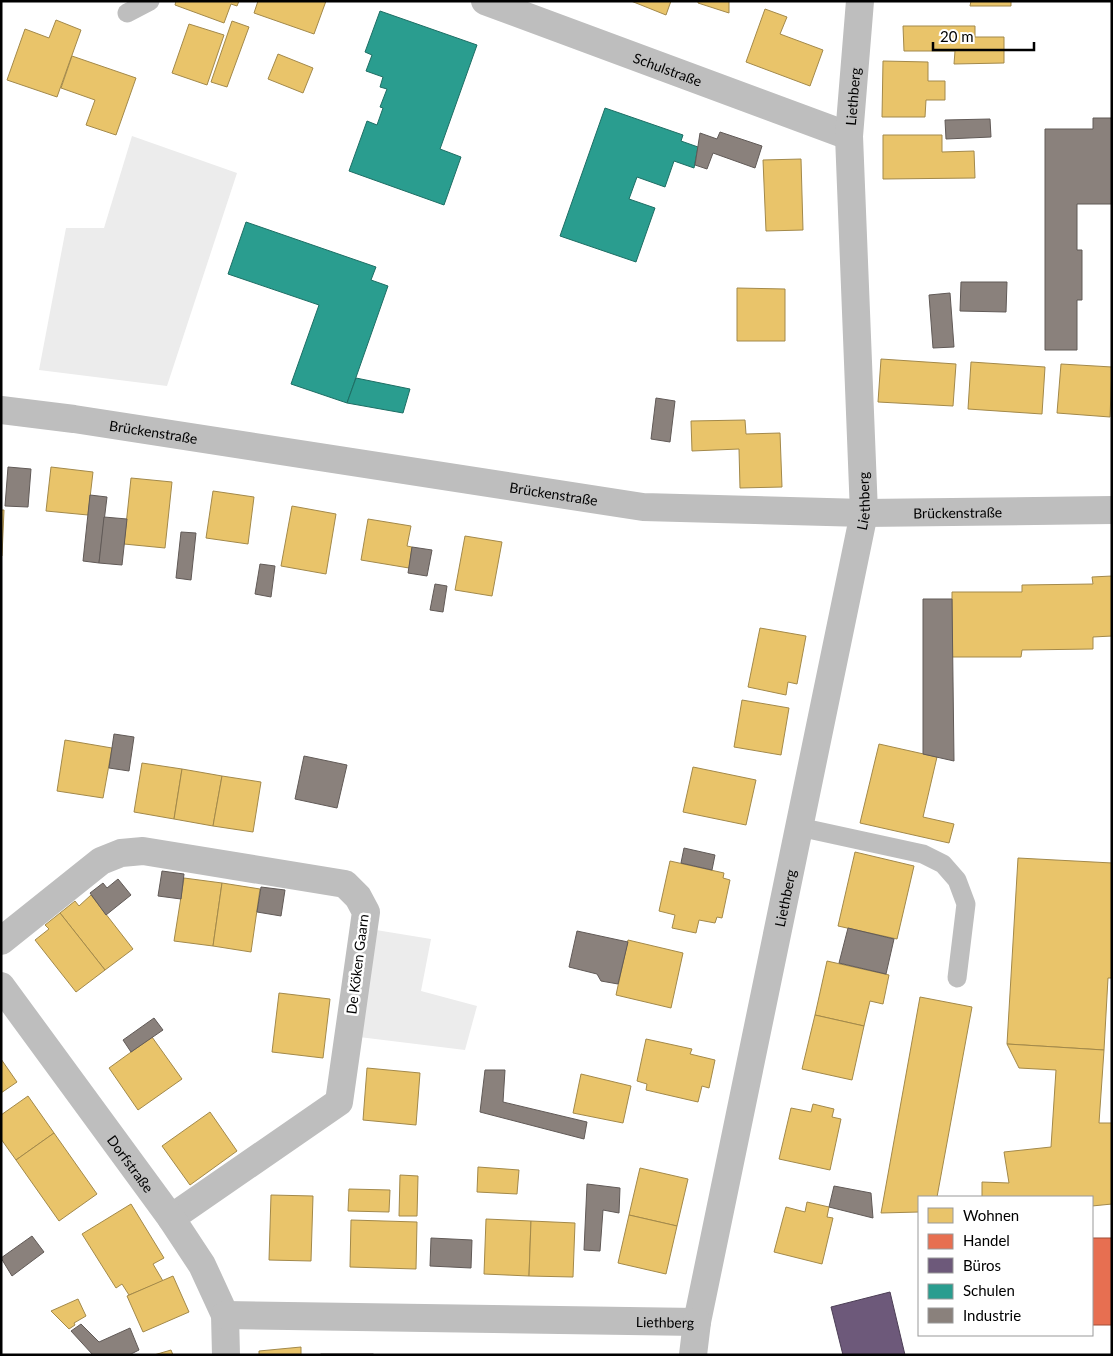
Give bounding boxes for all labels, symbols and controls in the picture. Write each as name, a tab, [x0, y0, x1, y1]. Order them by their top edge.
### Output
scale bar	[933, 20, 1034, 52]
text: 20 m	[940, 27, 974, 45]
street label: Schulstraße	[631, 48, 704, 89]
street label: Liethberg	[841, 67, 863, 126]
street label: Brückenstraße	[108, 416, 199, 446]
street label: Liethberg	[852, 472, 872, 532]
street label: Brückenstraße	[508, 478, 599, 508]
street label: Brückenstraße	[913, 503, 1002, 521]
street label: Liethberg	[770, 868, 799, 928]
street label: De Köken Gaarn	[342, 913, 372, 1015]
street label: Dorfstraße	[104, 1131, 158, 1196]
legend	[918, 1196, 1093, 1336]
text: Wohnen	[963, 1206, 1019, 1224]
text: Handel	[963, 1231, 1010, 1249]
text: Büros	[963, 1256, 1001, 1274]
text: Schulen	[963, 1281, 1015, 1299]
text: Industrie	[963, 1306, 1021, 1324]
street label: Liethberg	[636, 1313, 694, 1330]

